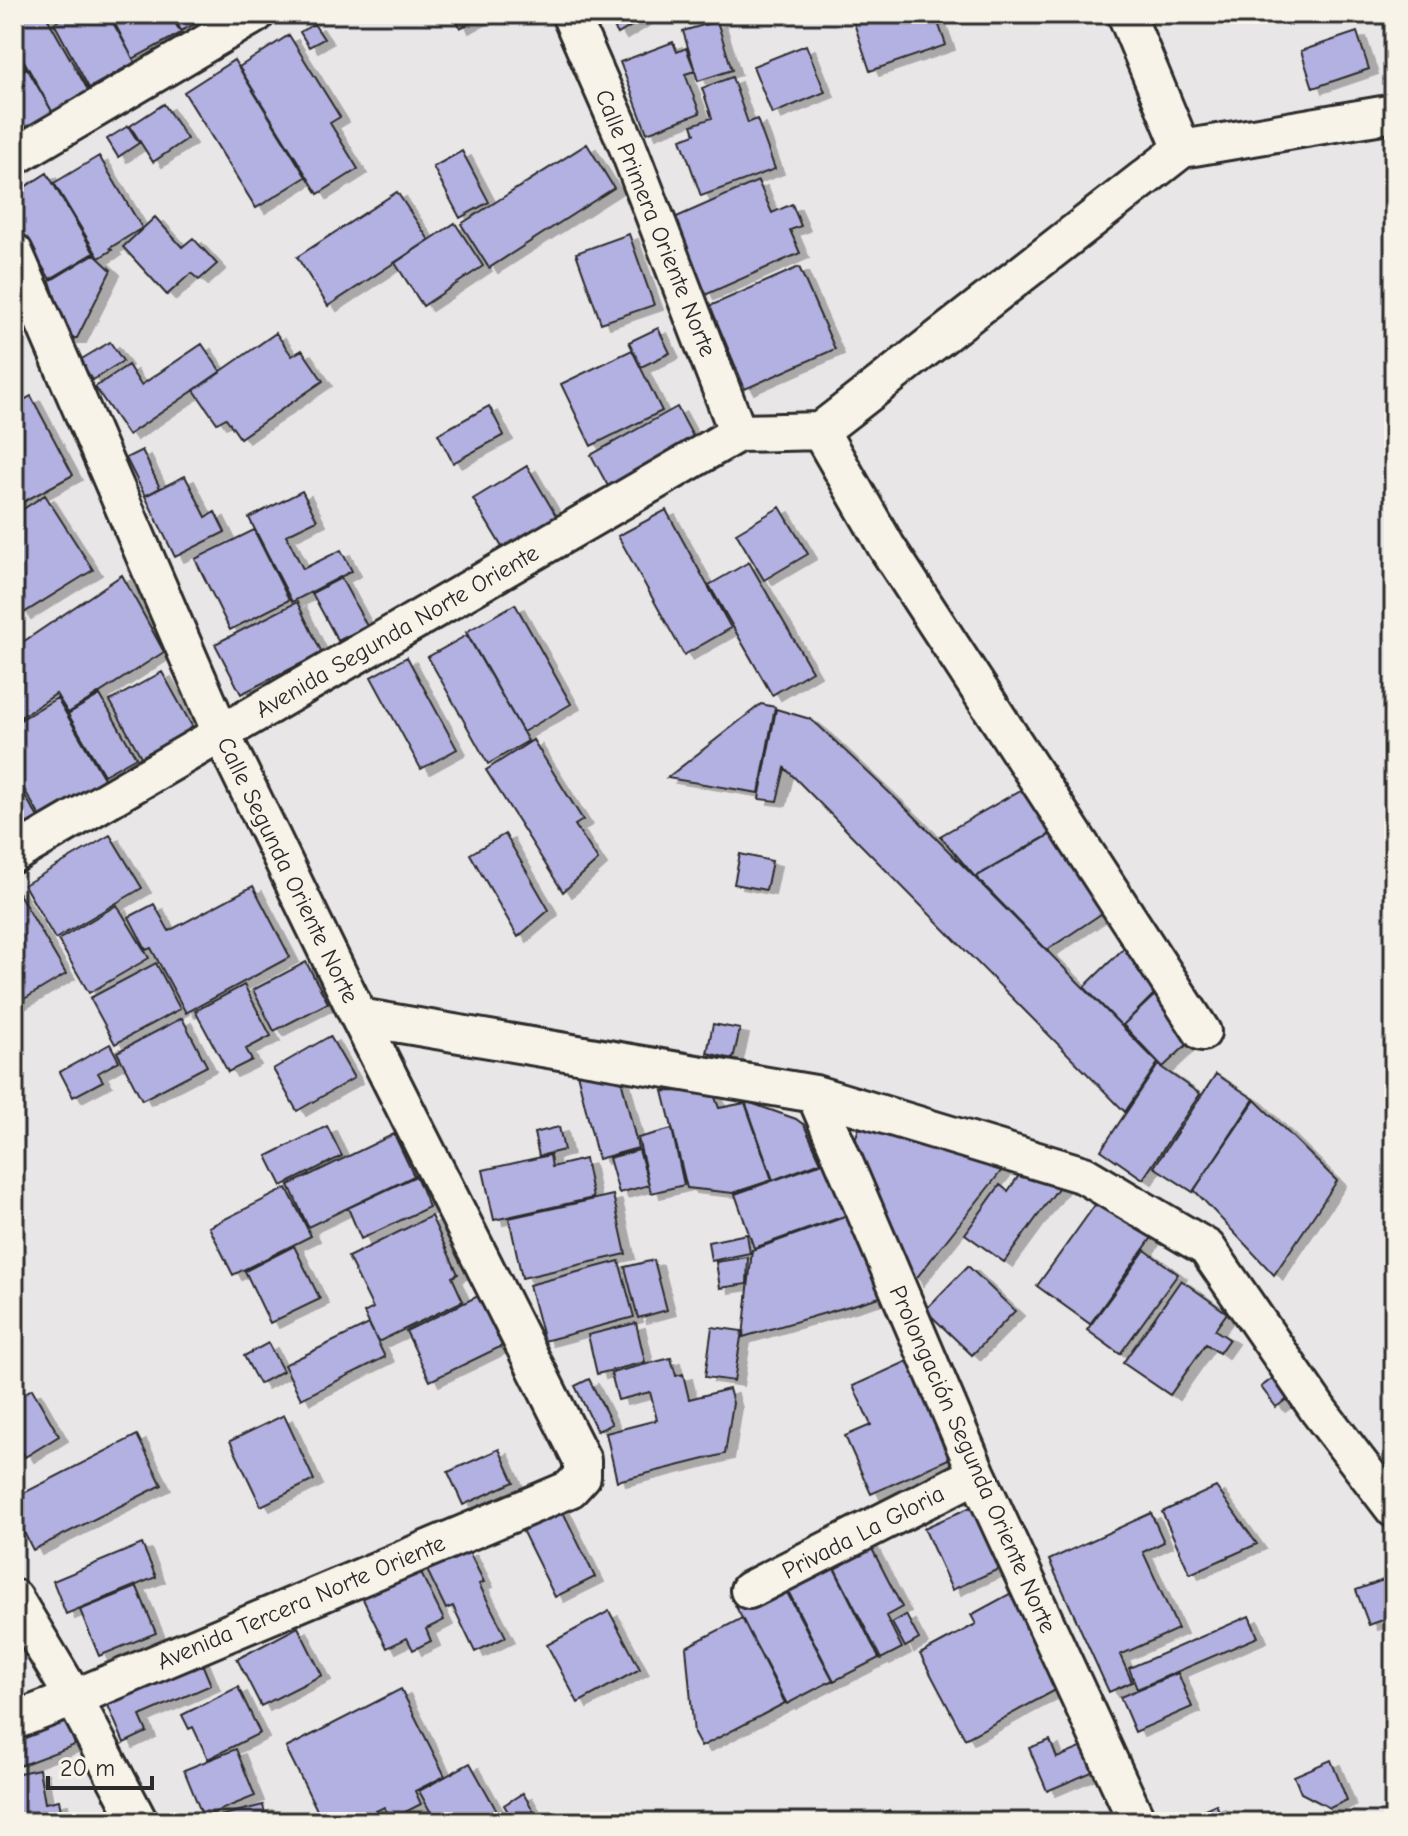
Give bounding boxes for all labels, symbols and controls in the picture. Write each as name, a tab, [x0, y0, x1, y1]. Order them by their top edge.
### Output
street label: Calle Primera Oriente Norte	[590, 85, 722, 361]
street label: Avenida Segunda Norte Oriente	[251, 538, 543, 724]
street label: Calle Segunda Oriente Norte	[211, 732, 365, 1008]
street label: Prolongación Segunda Oriente Norte	[883, 1281, 1063, 1637]
street label: Privada La Gloria	[777, 1479, 949, 1585]
street label: Avenida Tercera Norte Oriente	[153, 1529, 449, 1675]
scale bar	[48, 1740, 152, 1790]
text: 20 m	[60, 1754, 115, 1782]

